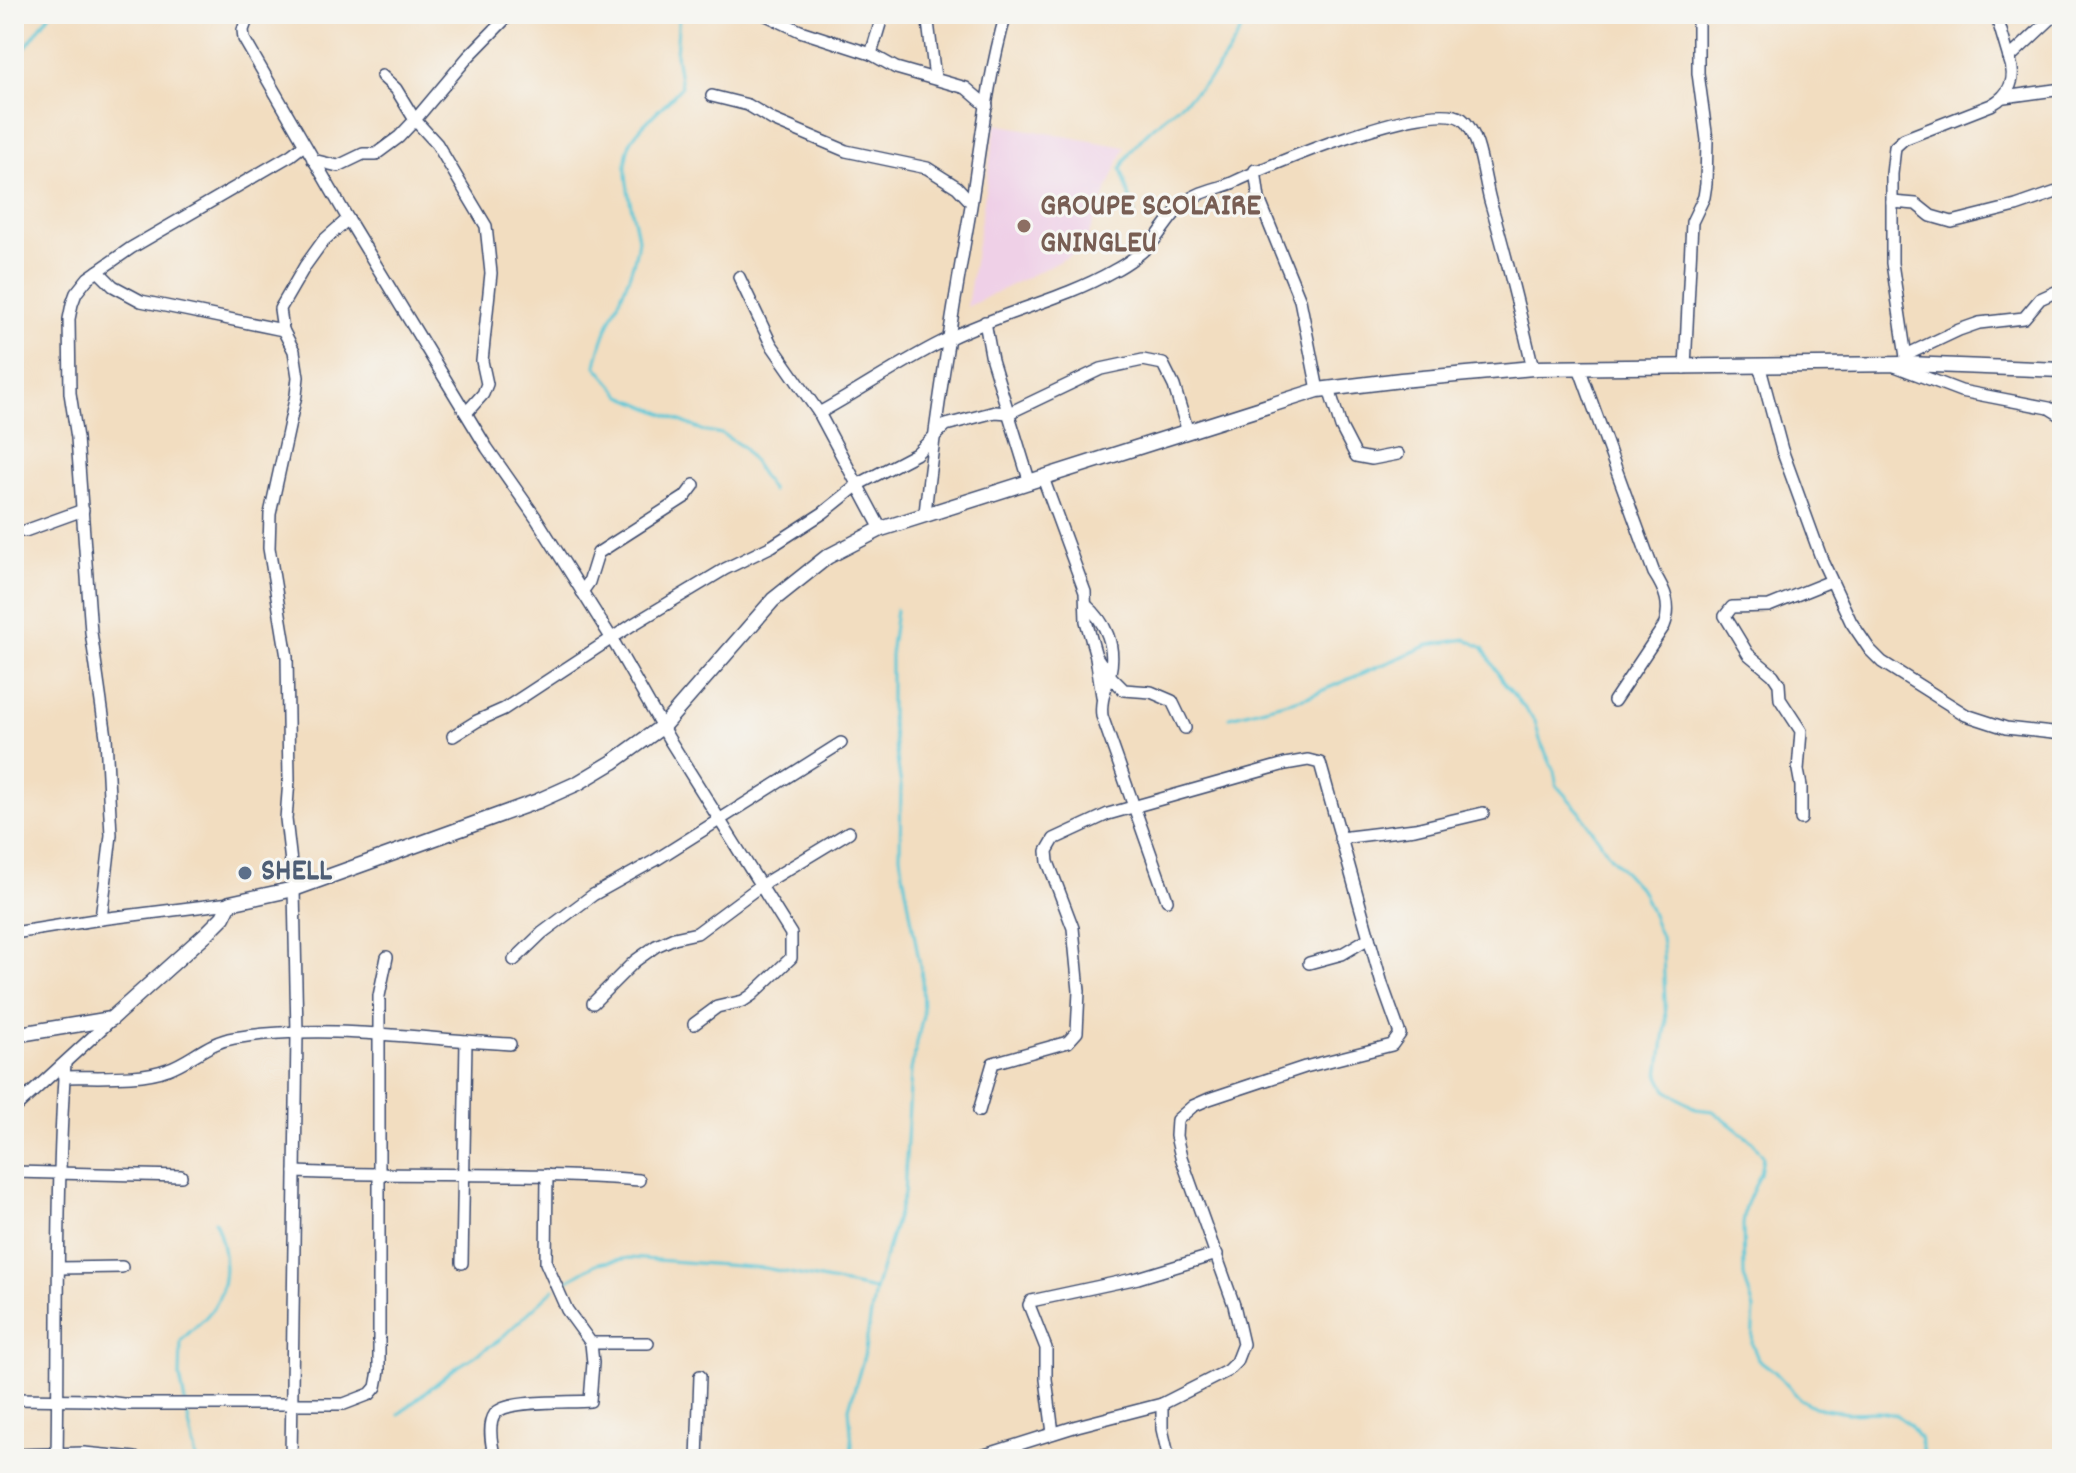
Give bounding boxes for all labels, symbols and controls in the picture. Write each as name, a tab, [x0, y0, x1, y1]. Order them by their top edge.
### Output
place label: GROUPE SCOLAIRE GNINGLEU	[1040, 185, 1261, 268]
marker: GROUPE SCOLAIRE GNINGLEU	[1015, 217, 1033, 235]
place label: SHELL	[261, 850, 333, 896]
marker: SHELL	[236, 864, 254, 882]

